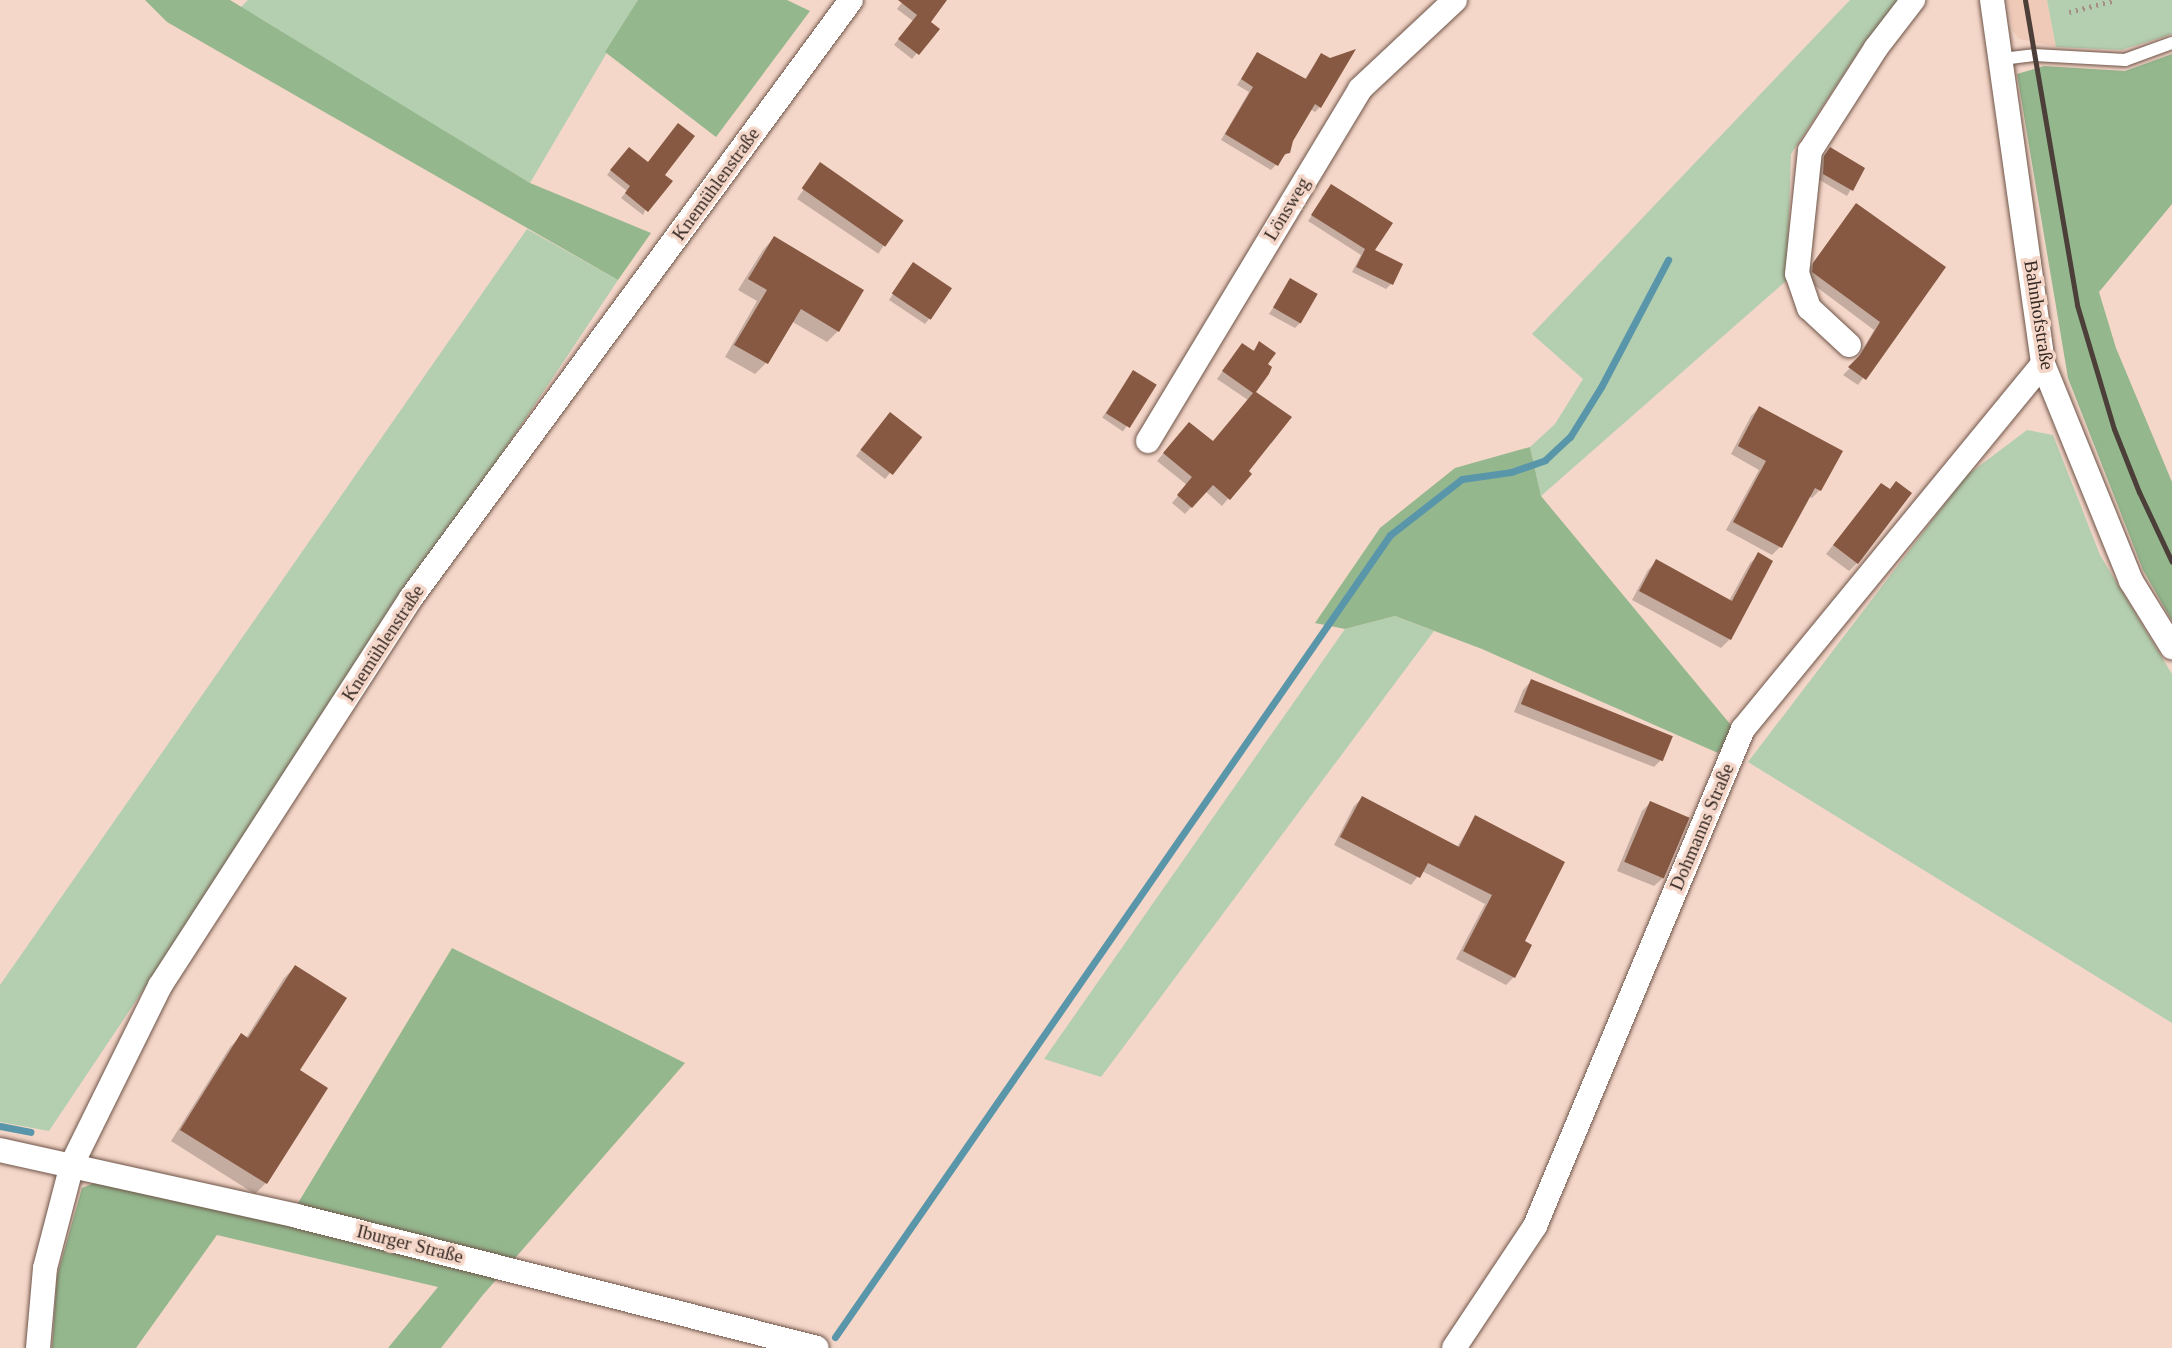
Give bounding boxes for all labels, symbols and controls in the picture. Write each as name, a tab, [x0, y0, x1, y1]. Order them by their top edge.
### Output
street label: Knemühlenstraße	[667, 123, 765, 245]
street label: Lönsweg	[1259, 173, 1315, 245]
street label: Bahnhofstraße	[2019, 258, 2059, 372]
street label: Knemühlenstraße	[337, 581, 429, 705]
street label: Dohmanns Straße	[1665, 760, 1739, 894]
street label: Iburger Straße	[354, 1220, 466, 1268]

